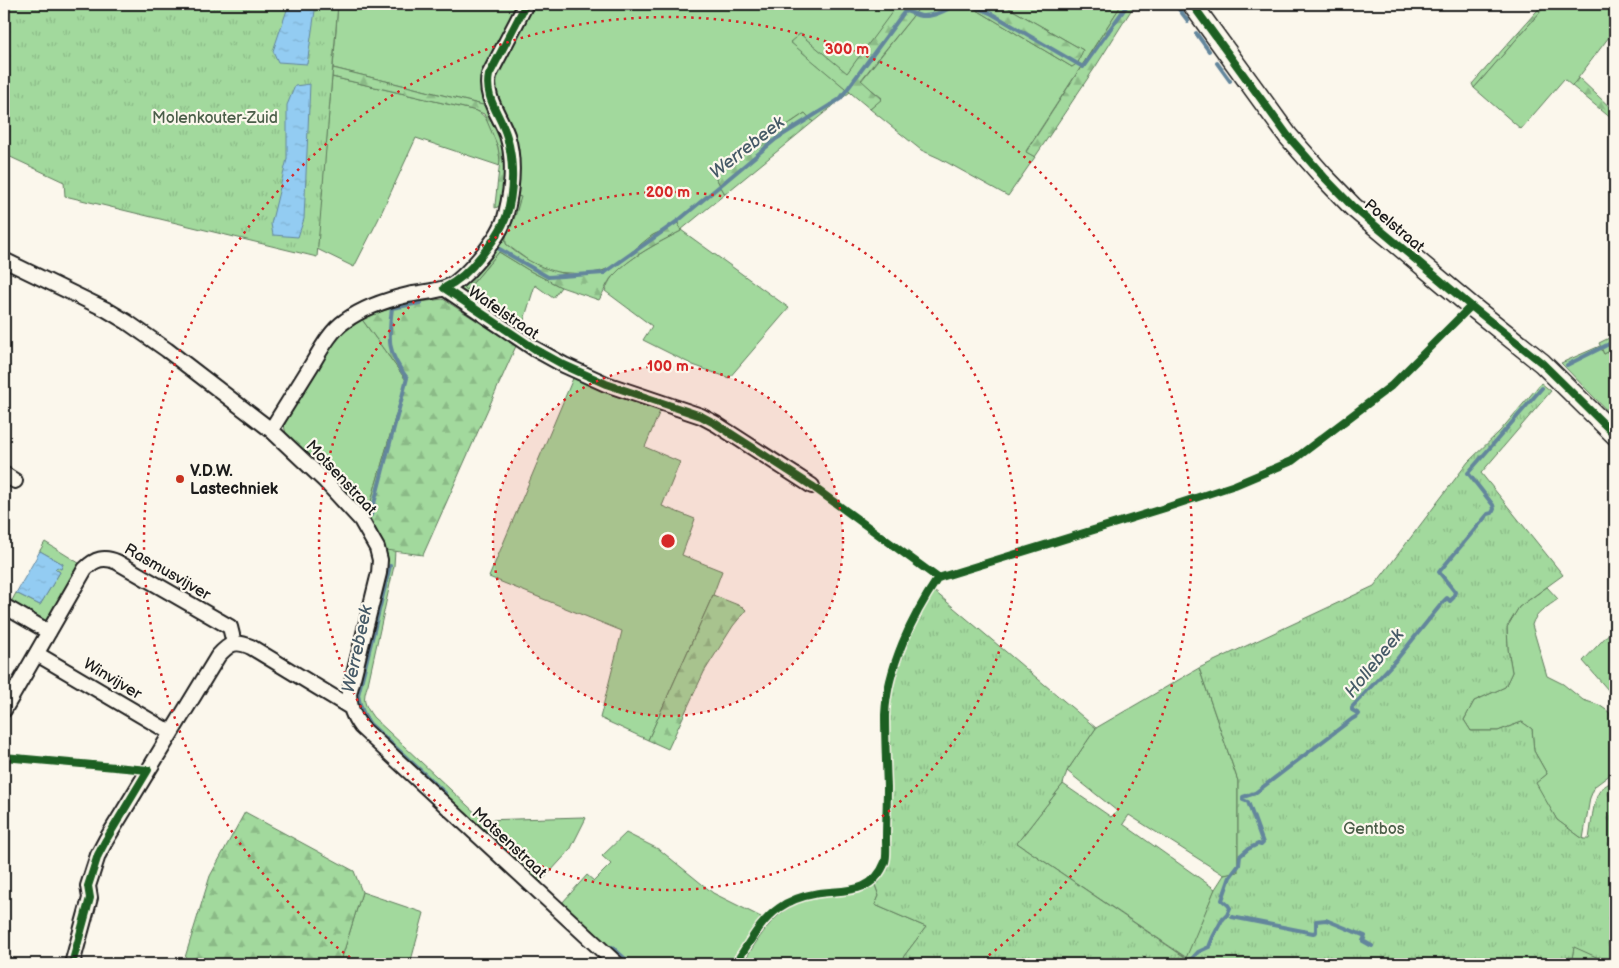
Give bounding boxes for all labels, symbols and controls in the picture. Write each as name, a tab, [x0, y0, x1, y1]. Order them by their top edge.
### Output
text: 300 m	[825, 40, 869, 59]
park label: Molenkouter-Zuid	[152, 109, 278, 128]
water label: Werrebeek	[706, 111, 790, 183]
text: 200 m	[646, 183, 690, 202]
street label: Poelstraat	[1360, 195, 1428, 257]
street label: Wafelstraat	[464, 283, 542, 344]
text: 100 m	[647, 357, 689, 376]
street label: Motsenstraat	[301, 437, 380, 519]
place label: V.D.W. Lastechniek	[190, 462, 279, 499]
marker: V.D.W. Lastechniek	[174, 473, 186, 485]
centre of rings	[659, 532, 677, 550]
street label: Rasmusvijver	[121, 540, 214, 605]
water label: Werrebeek	[338, 602, 377, 695]
water label: Hollebeek	[1340, 624, 1409, 702]
street label: Winvijver	[80, 655, 145, 704]
street label: Motsenstraat	[468, 804, 550, 883]
park label: Gentbos	[1343, 820, 1405, 839]

